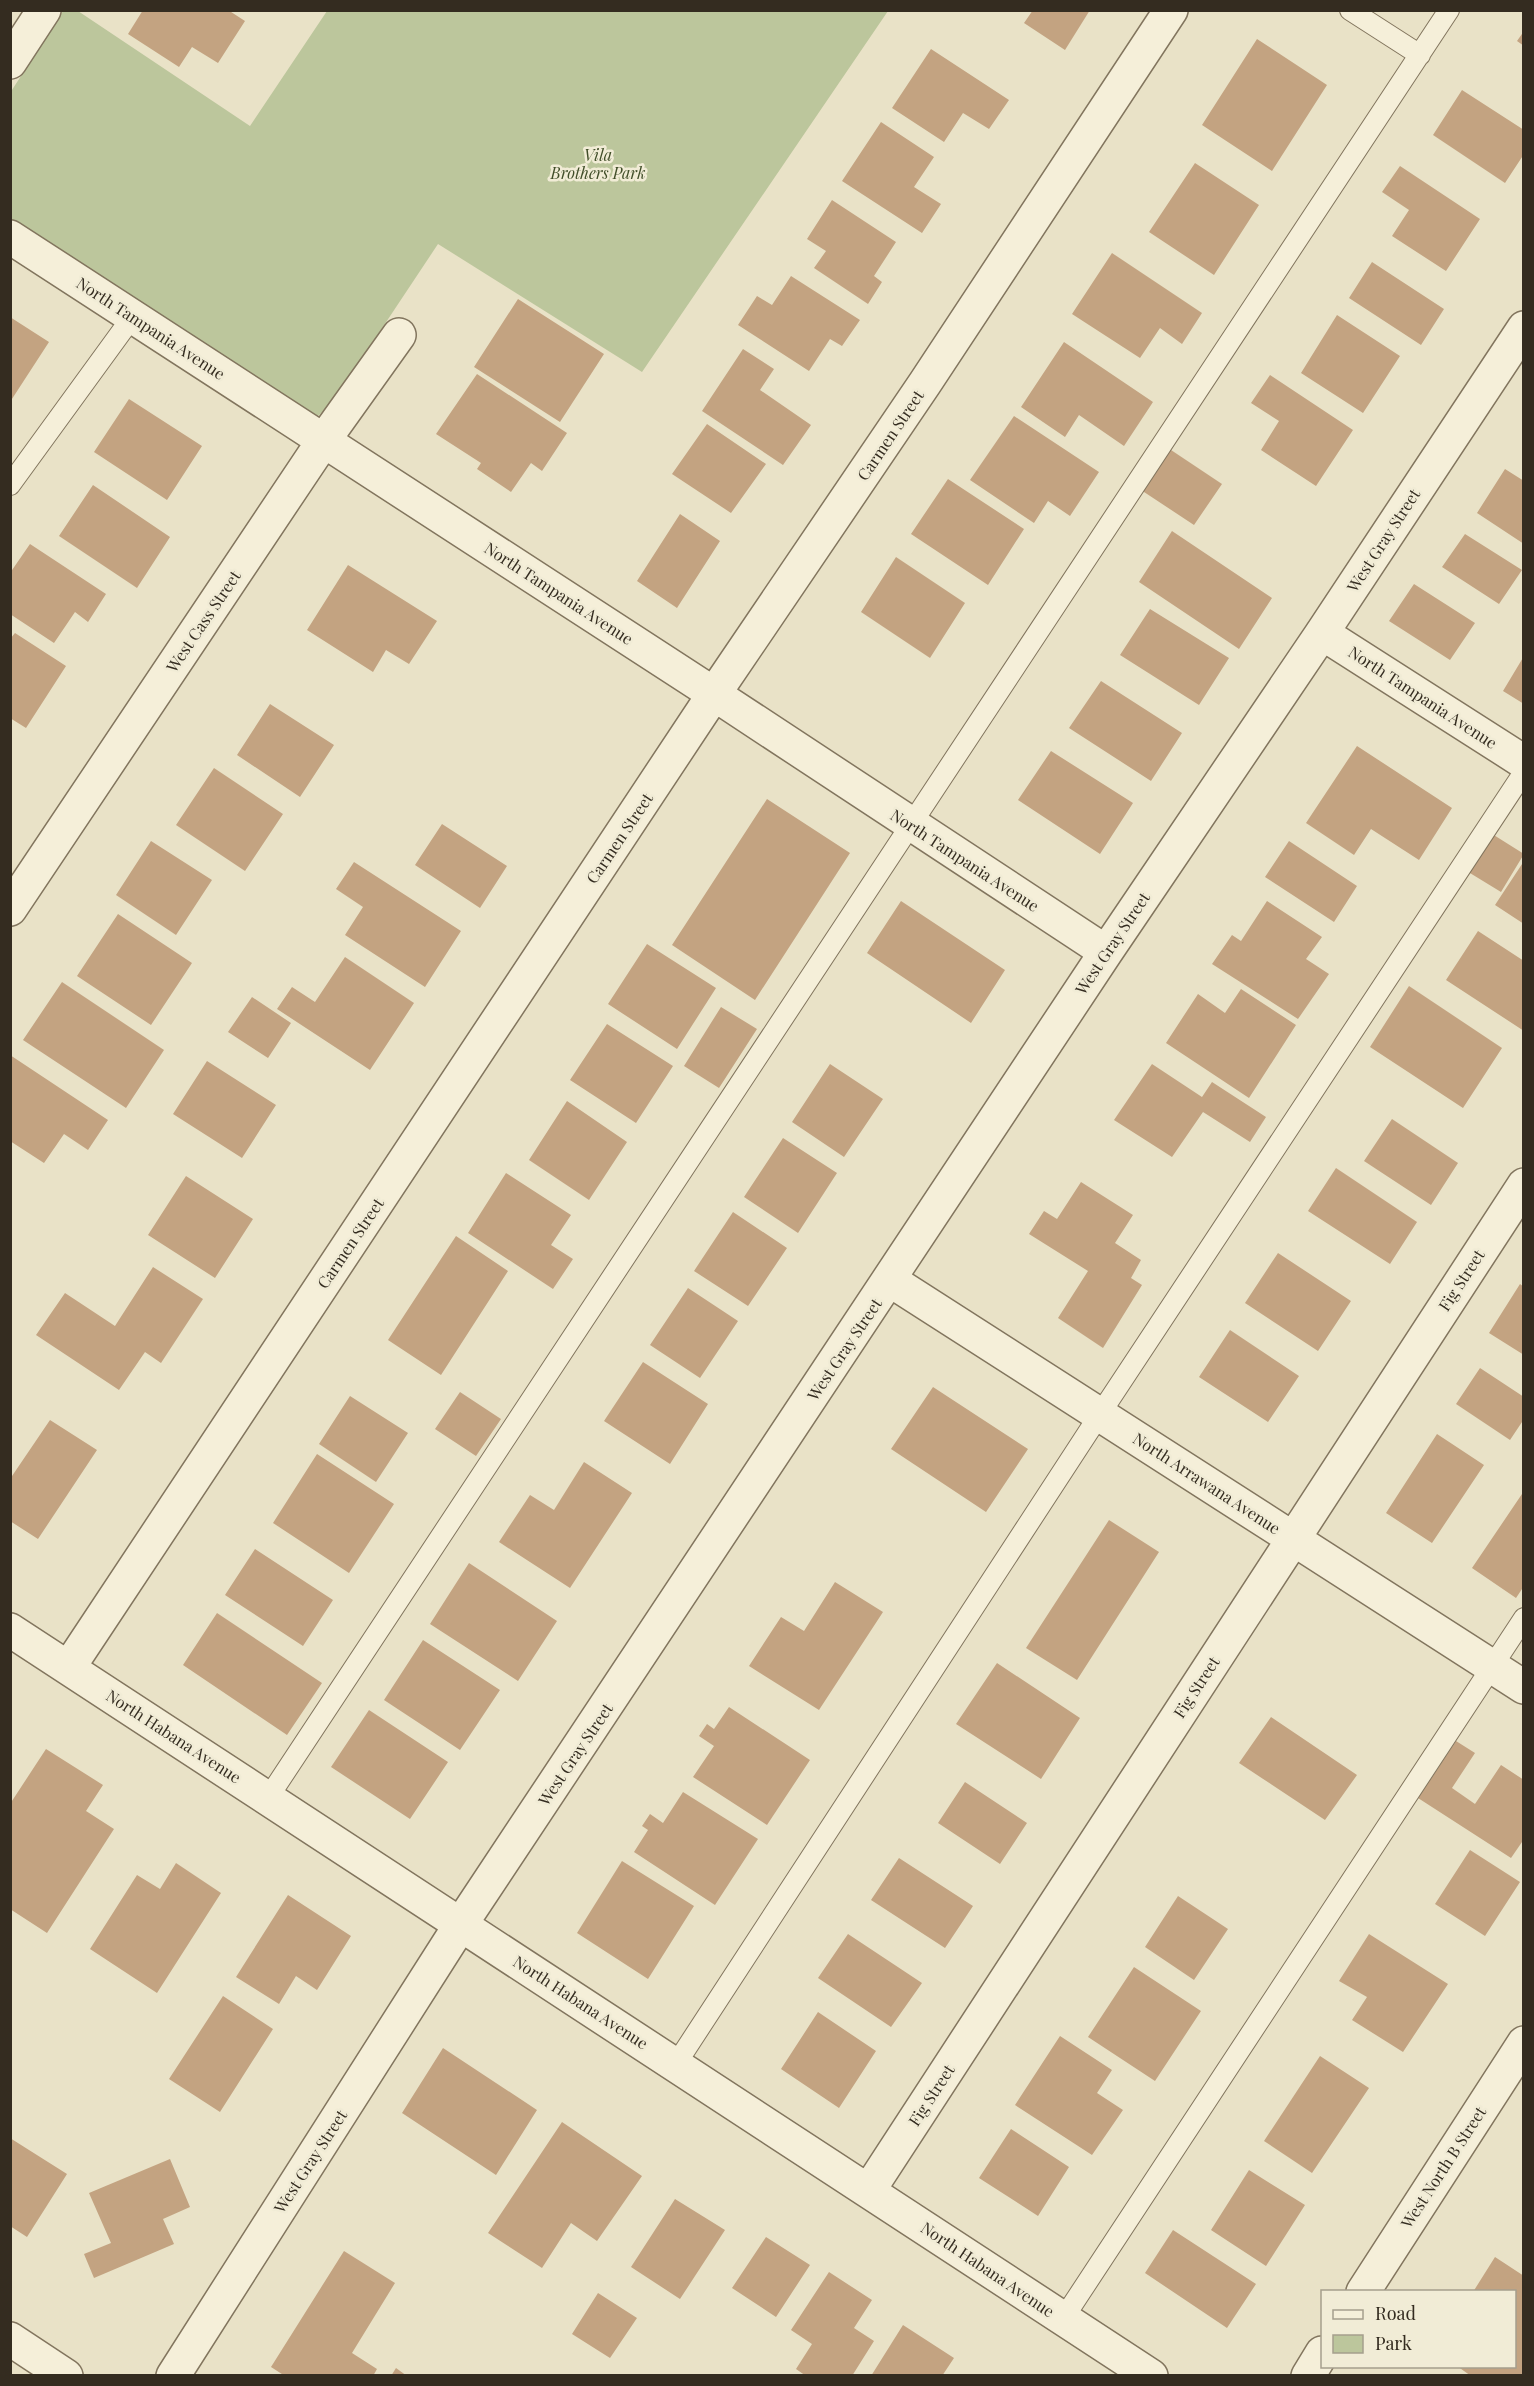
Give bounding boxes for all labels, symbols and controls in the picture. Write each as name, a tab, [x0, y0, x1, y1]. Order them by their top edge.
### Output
park label: Vila Brothers Park	[550, 144, 645, 183]
street label: North Tampania Avenue	[73, 272, 229, 384]
street label: Carmen Street	[852, 385, 928, 484]
street label: West Gray Street	[1341, 484, 1424, 596]
street label: North Tampania Avenue	[481, 537, 637, 649]
street label: West Cass Street	[161, 566, 245, 677]
street label: North Tampania Avenue	[1345, 641, 1501, 753]
street label: Carmen Street	[581, 788, 657, 887]
street label: North Tampania Avenue	[887, 804, 1043, 916]
street label: West Gray Street	[1070, 888, 1154, 999]
street label: Carmen Street	[312, 1193, 388, 1292]
street label: Fig Street	[1433, 1245, 1489, 1315]
street label: West Gray Street	[802, 1294, 886, 1405]
street label: North Arrawana Avenue	[1129, 1428, 1285, 1538]
street label: Fig Street	[1168, 1652, 1224, 1722]
street label: North Habana Avenue	[103, 1685, 245, 1787]
street label: West Gray Street	[533, 1699, 617, 1810]
street label: North Habana Avenue	[510, 1951, 652, 2053]
street label: Fig Street	[903, 2060, 959, 2130]
street label: West North B Street	[1395, 2102, 1490, 2233]
street label: West Gray Street	[268, 2105, 351, 2217]
street label: North Habana Avenue	[917, 2217, 1059, 2321]
legend	[1321, 2290, 1516, 2368]
text: Road	[1375, 2301, 1416, 2325]
text: Park	[1375, 2331, 1412, 2355]

